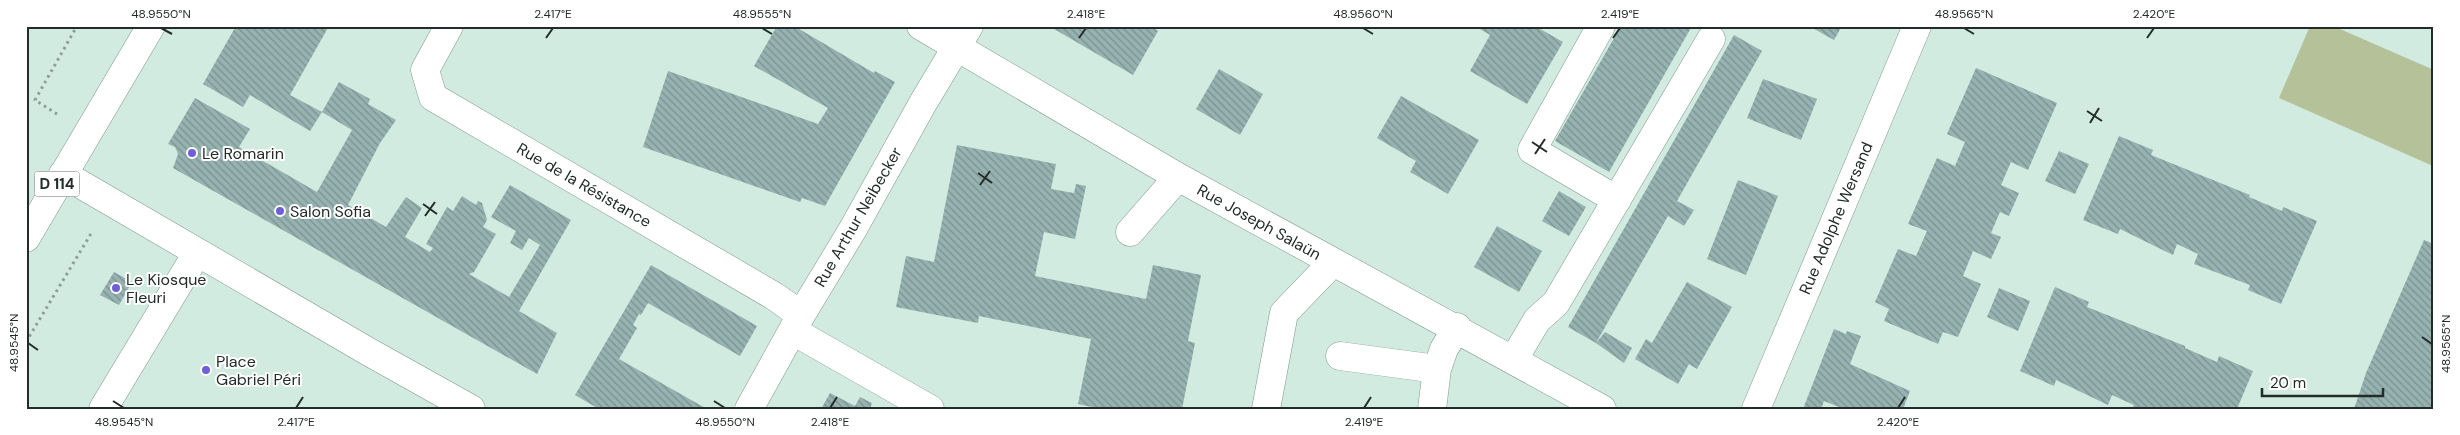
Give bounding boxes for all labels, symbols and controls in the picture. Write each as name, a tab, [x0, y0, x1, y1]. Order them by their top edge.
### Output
text: 48.9550°N	[131, 6, 191, 22]
text: 2.417°E	[534, 6, 572, 22]
text: 48.9555°N	[733, 6, 791, 22]
text: 2.418°E	[1067, 6, 1105, 22]
text: 48.9560°N	[1333, 6, 1393, 22]
text: 2.419°E	[1601, 6, 1640, 22]
text: 48.9565°N	[1935, 6, 1993, 22]
text: 2.420°E	[2133, 6, 2175, 22]
street label: Rue de la Résistance	[513, 138, 655, 232]
street label: Rue Adolphe Wersand	[1794, 139, 1878, 297]
place label: Le Romarin	[202, 143, 284, 164]
street label: Rue Arthur Neibecker	[809, 143, 907, 291]
marker: Le Romarin	[186, 147, 198, 159]
road number: D 114	[34, 172, 80, 196]
street label: Rue Joseph Salaün	[1193, 179, 1325, 265]
place label: Salon Sofia	[290, 201, 371, 222]
marker: Salon Sofia	[274, 205, 286, 217]
place label: Le Kiosque Fleuri	[126, 269, 206, 308]
marker: Le Kiosque Fleuri	[110, 282, 122, 294]
text: 48.9545°N	[6, 314, 22, 372]
text: 48.9565°N	[2438, 315, 2454, 373]
place label: Place Gabriel Péri	[216, 351, 301, 390]
marker: Place Gabriel Péri	[200, 364, 212, 376]
scale bar	[2262, 365, 2384, 397]
text: 20 m	[2270, 373, 2306, 393]
text: 48.9545°N	[95, 414, 153, 430]
text: 2.417°E	[277, 414, 315, 430]
text: 48.9550°N	[695, 414, 755, 430]
text: 2.418°E	[811, 414, 849, 430]
text: 2.419°E	[1345, 414, 1384, 430]
text: 2.420°E	[1877, 414, 1919, 430]

